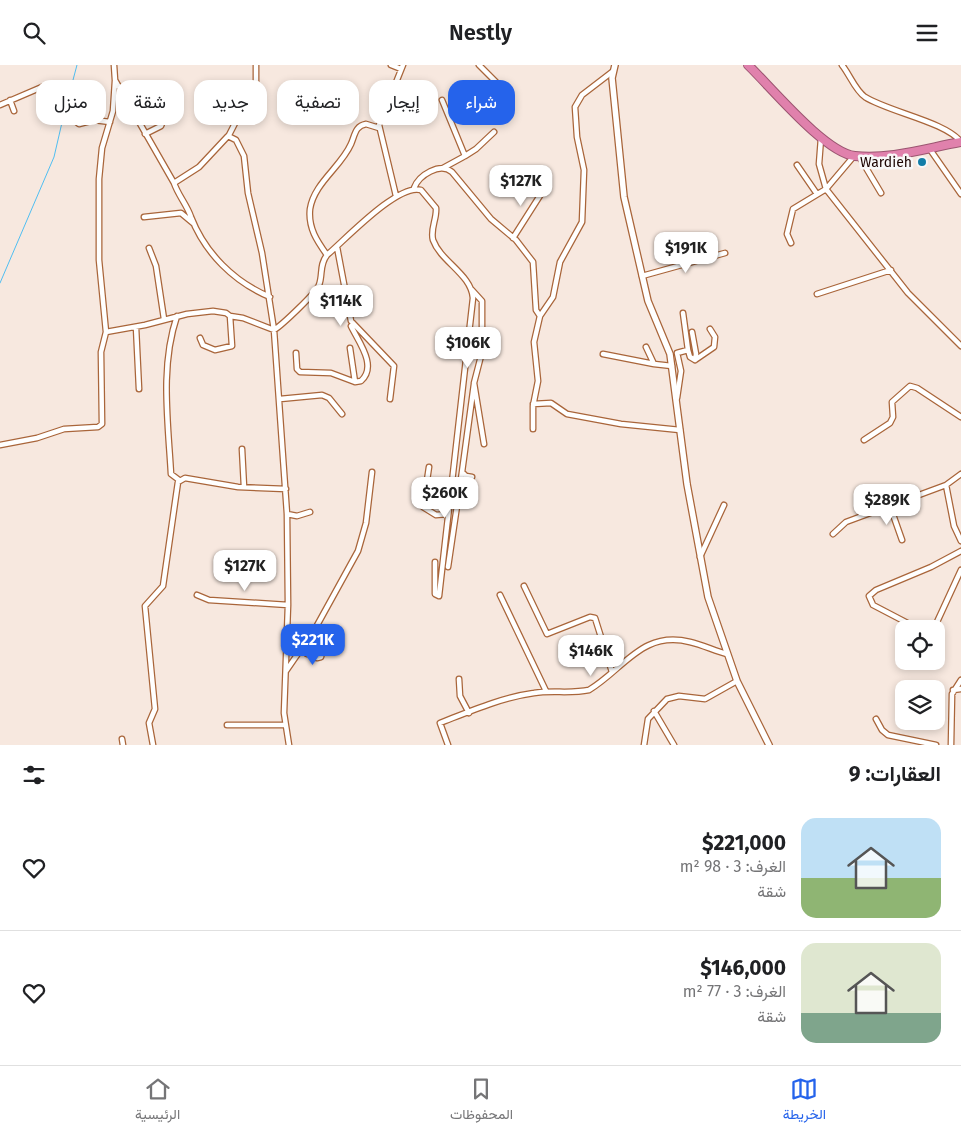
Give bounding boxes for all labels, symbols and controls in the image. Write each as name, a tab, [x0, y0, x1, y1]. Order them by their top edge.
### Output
icon: search	[20, 19, 48, 47]
text: Nestly	[449, 19, 512, 46]
icon: menu	[913, 19, 941, 47]
chip: منزل	[36, 80, 106, 125]
chip: شقة	[116, 80, 184, 125]
chip: جديد	[194, 80, 267, 125]
chip: تصفية	[277, 80, 359, 125]
chip: إيجار	[369, 80, 438, 125]
chip: شراء	[448, 80, 515, 125]
place label: Wardieh	[860, 154, 912, 171]
marker: Wardieh	[916, 156, 928, 168]
pin: $127K	[486, 165, 556, 207]
text: $127K	[500, 171, 542, 190]
pin: $191K	[651, 231, 721, 274]
text: $191K	[665, 238, 707, 257]
pin: $114K	[306, 285, 376, 327]
text: $114K	[320, 291, 362, 310]
pin: $106K	[433, 327, 503, 369]
text: $106K	[446, 333, 490, 352]
pin: $260K	[410, 477, 480, 519]
text: $260K	[422, 483, 468, 502]
pin: $289K	[852, 483, 922, 526]
text: $289K	[864, 490, 910, 509]
pin: $127K	[210, 549, 280, 592]
text: $127K	[224, 556, 266, 575]
map controls	[895, 620, 945, 730]
button: locate	[895, 620, 945, 670]
pin: $221K	[278, 623, 348, 666]
text: $221K	[292, 630, 334, 649]
pin: $146K	[556, 635, 626, 677]
text: $146K	[569, 641, 613, 660]
button: layers	[895, 680, 945, 730]
icon: filters	[20, 761, 48, 789]
text: العقارات: 9	[849, 761, 941, 787]
text: $221,000	[702, 830, 786, 856]
icon: home	[841, 838, 901, 898]
icon: heart	[20, 854, 48, 882]
text: الغرف: 3 · 98 m²	[680, 857, 786, 876]
text: شقة	[757, 882, 786, 901]
text: $146,000	[700, 955, 786, 981]
icon: home	[841, 963, 901, 1023]
icon: heart	[20, 979, 48, 1007]
text: الغرف: 3 · 77 m²	[683, 982, 786, 1001]
text: شقة	[757, 1007, 786, 1026]
tab: الرئيسية	[135, 1075, 180, 1127]
tab: المحفوظات	[450, 1075, 513, 1127]
tab: الخريطة	[783, 1075, 826, 1127]

